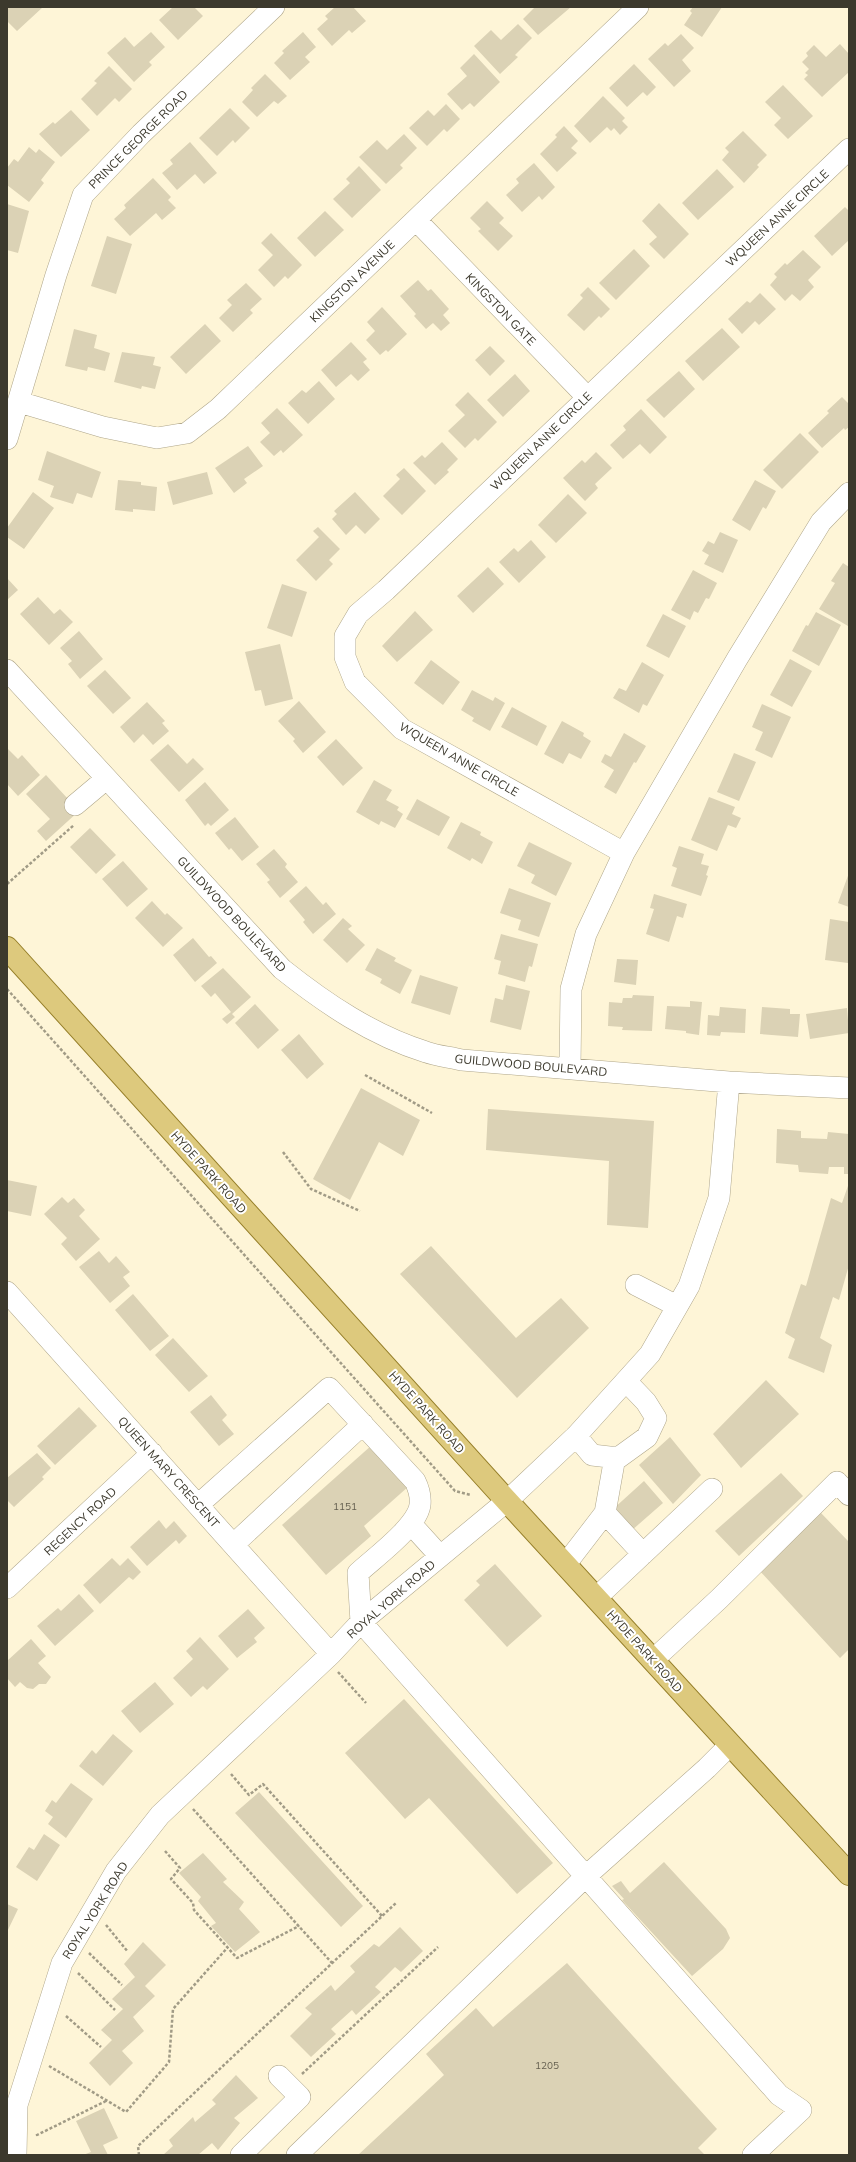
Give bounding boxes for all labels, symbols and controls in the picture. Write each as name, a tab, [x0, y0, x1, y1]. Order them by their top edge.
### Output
street label: PRINCE GEORGE ROAD	[85, 86, 191, 192]
street label: WQUEEN ANNE CIRCLE	[722, 166, 832, 270]
street label: KINGSTON AVENUE	[306, 237, 398, 325]
street label: KINGSTON GATE	[463, 270, 539, 348]
street label: WQUEEN ANNE CIRCLE	[487, 388, 595, 494]
street label: WQUEEN ANNE CIRCLE	[396, 719, 522, 799]
street label: GUILDWOOD BOULEVARD	[174, 853, 290, 975]
street label: GUILDWOOD BOULEVARD	[454, 1051, 608, 1079]
street label: HYDE PARK ROAD	[168, 1128, 250, 1216]
street label: HYDE PARK ROAD	[386, 1368, 468, 1456]
street label: QUEEN MARY CRESCENT	[115, 1413, 223, 1531]
street label: REGENCY ROAD	[41, 1484, 119, 1558]
house number: 1151	[333, 1500, 357, 1513]
street label: ROYAL YORK ROAD	[344, 1557, 438, 1641]
street label: HYDE PARK ROAD	[604, 1607, 686, 1695]
street label: ROYAL YORK ROAD	[59, 1858, 131, 1962]
house number: 1205	[535, 2059, 559, 2072]

